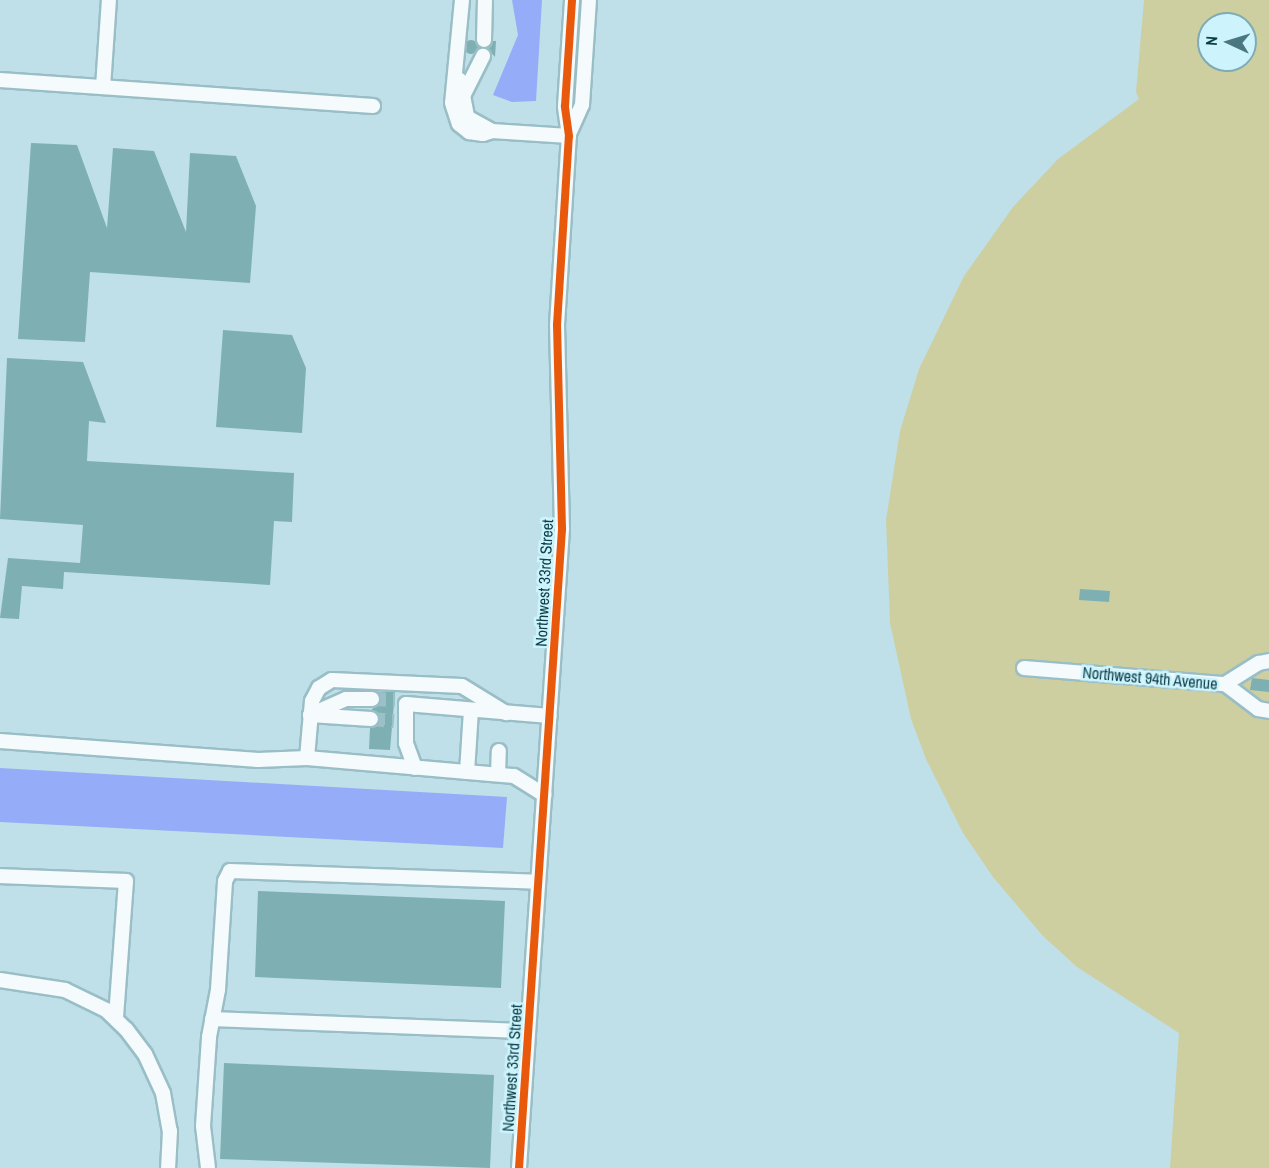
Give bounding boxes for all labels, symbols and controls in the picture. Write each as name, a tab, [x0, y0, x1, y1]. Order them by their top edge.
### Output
north arrow	[1197, 12, 1257, 72]
text: N	[1200, 35, 1222, 46]
street label: Northwest 33rd Street	[531, 519, 557, 647]
street label: Northwest 94th Avenue	[1081, 663, 1219, 693]
street label: Northwest 33rd Street	[498, 1004, 526, 1132]

